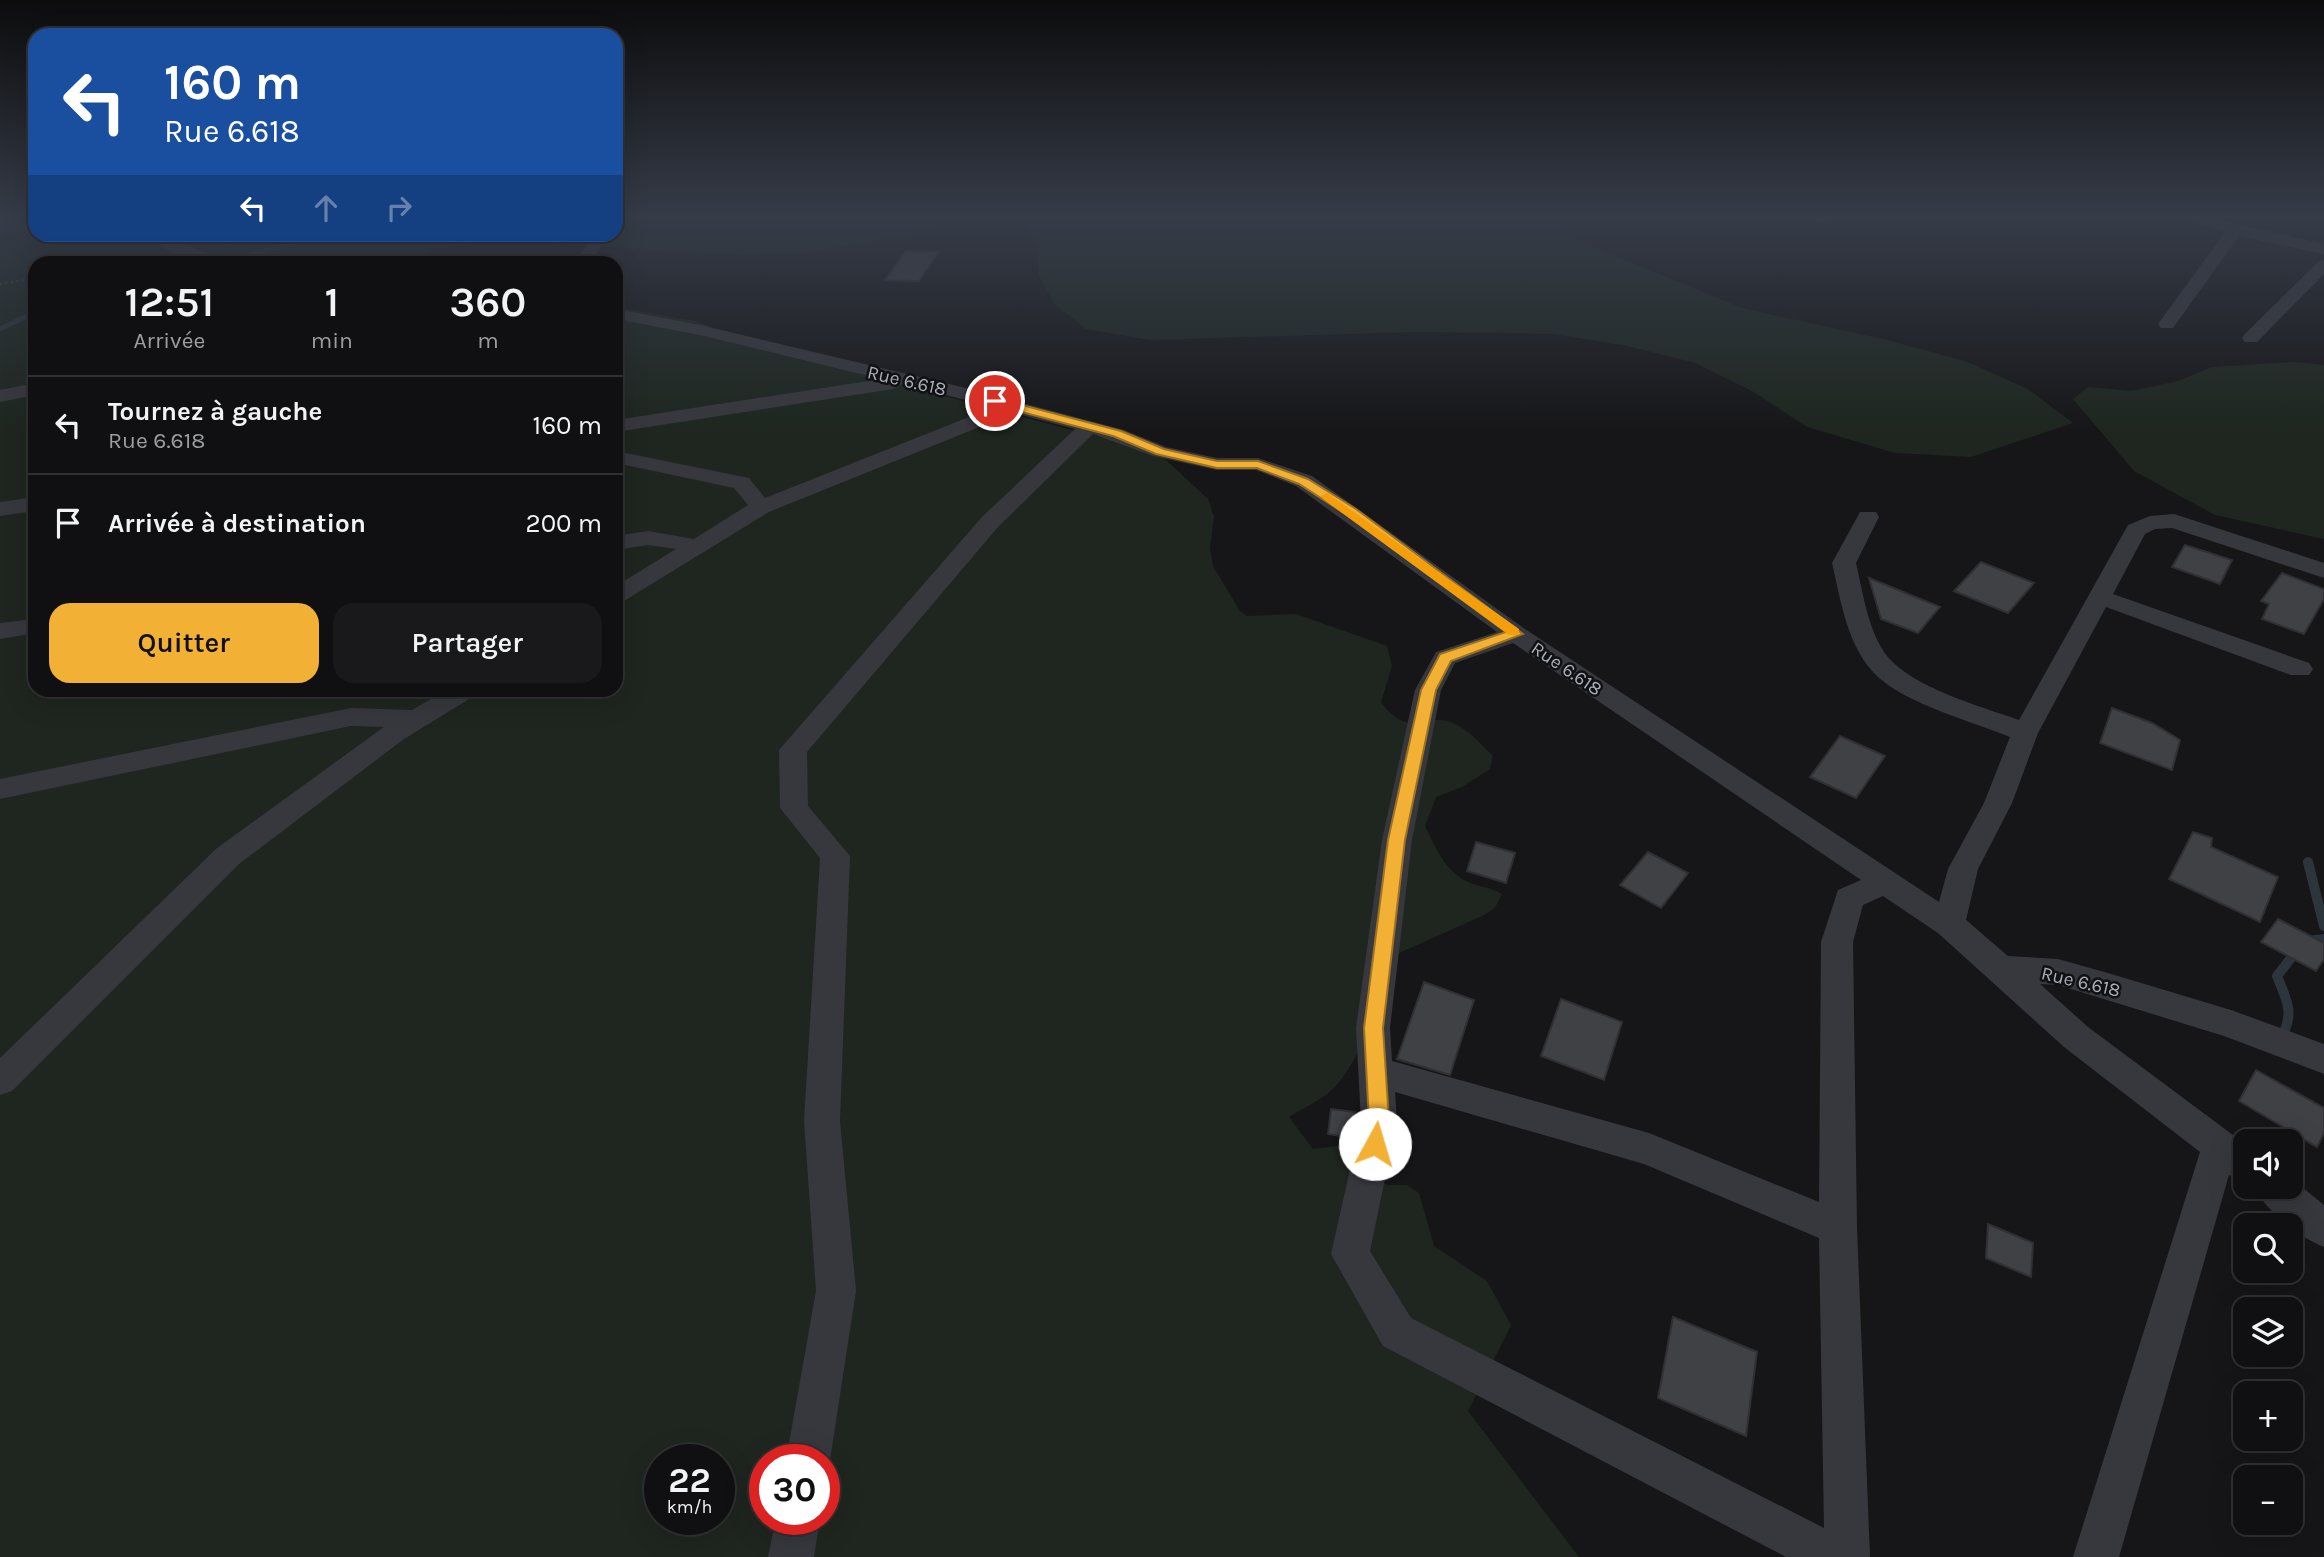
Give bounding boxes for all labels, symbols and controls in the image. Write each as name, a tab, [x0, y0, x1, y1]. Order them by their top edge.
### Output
text: 160 m	[164, 54, 301, 111]
icon: left	[49, 56, 140, 147]
text: Rue 6.618	[164, 113, 300, 150]
icon: left	[234, 189, 272, 227]
icon: ahead	[307, 189, 345, 227]
icon: right	[380, 189, 418, 227]
text: 12:51	[125, 277, 214, 327]
text: 1	[324, 277, 339, 327]
text: 360	[449, 277, 526, 327]
text: Arrivée	[133, 327, 205, 354]
text: min	[311, 327, 353, 354]
text: m	[477, 327, 499, 354]
street label: Rue 6.618	[865, 361, 948, 401]
pin	[965, 371, 1025, 431]
icon: arrive	[976, 382, 1014, 420]
text: Tournez à gauche	[108, 396, 322, 427]
icon: left	[49, 406, 87, 444]
text: 160 m	[533, 410, 602, 441]
text: Rue 6.618	[108, 427, 205, 454]
icon: arrive	[49, 504, 87, 542]
text: Arrivée à destination	[108, 508, 366, 539]
text: 200 m	[526, 508, 602, 539]
button: Quitter	[49, 603, 319, 683]
button: Partager	[333, 603, 602, 683]
street label: Rue 6.618	[1527, 637, 1606, 700]
street label: Rue 6.618	[2039, 962, 2122, 1002]
position arrow	[1338, 1107, 1412, 1181]
map controls	[2233, 1129, 2303, 1535]
button: sound	[2233, 1129, 2303, 1199]
button: search	[2233, 1213, 2303, 1283]
button: layers	[2233, 1297, 2303, 1367]
button: +	[2233, 1381, 2303, 1451]
speed limit sign: 30	[749, 1444, 840, 1535]
text: 22	[668, 1460, 711, 1501]
button: −	[2233, 1465, 2303, 1535]
text: km/h	[667, 1496, 712, 1518]

